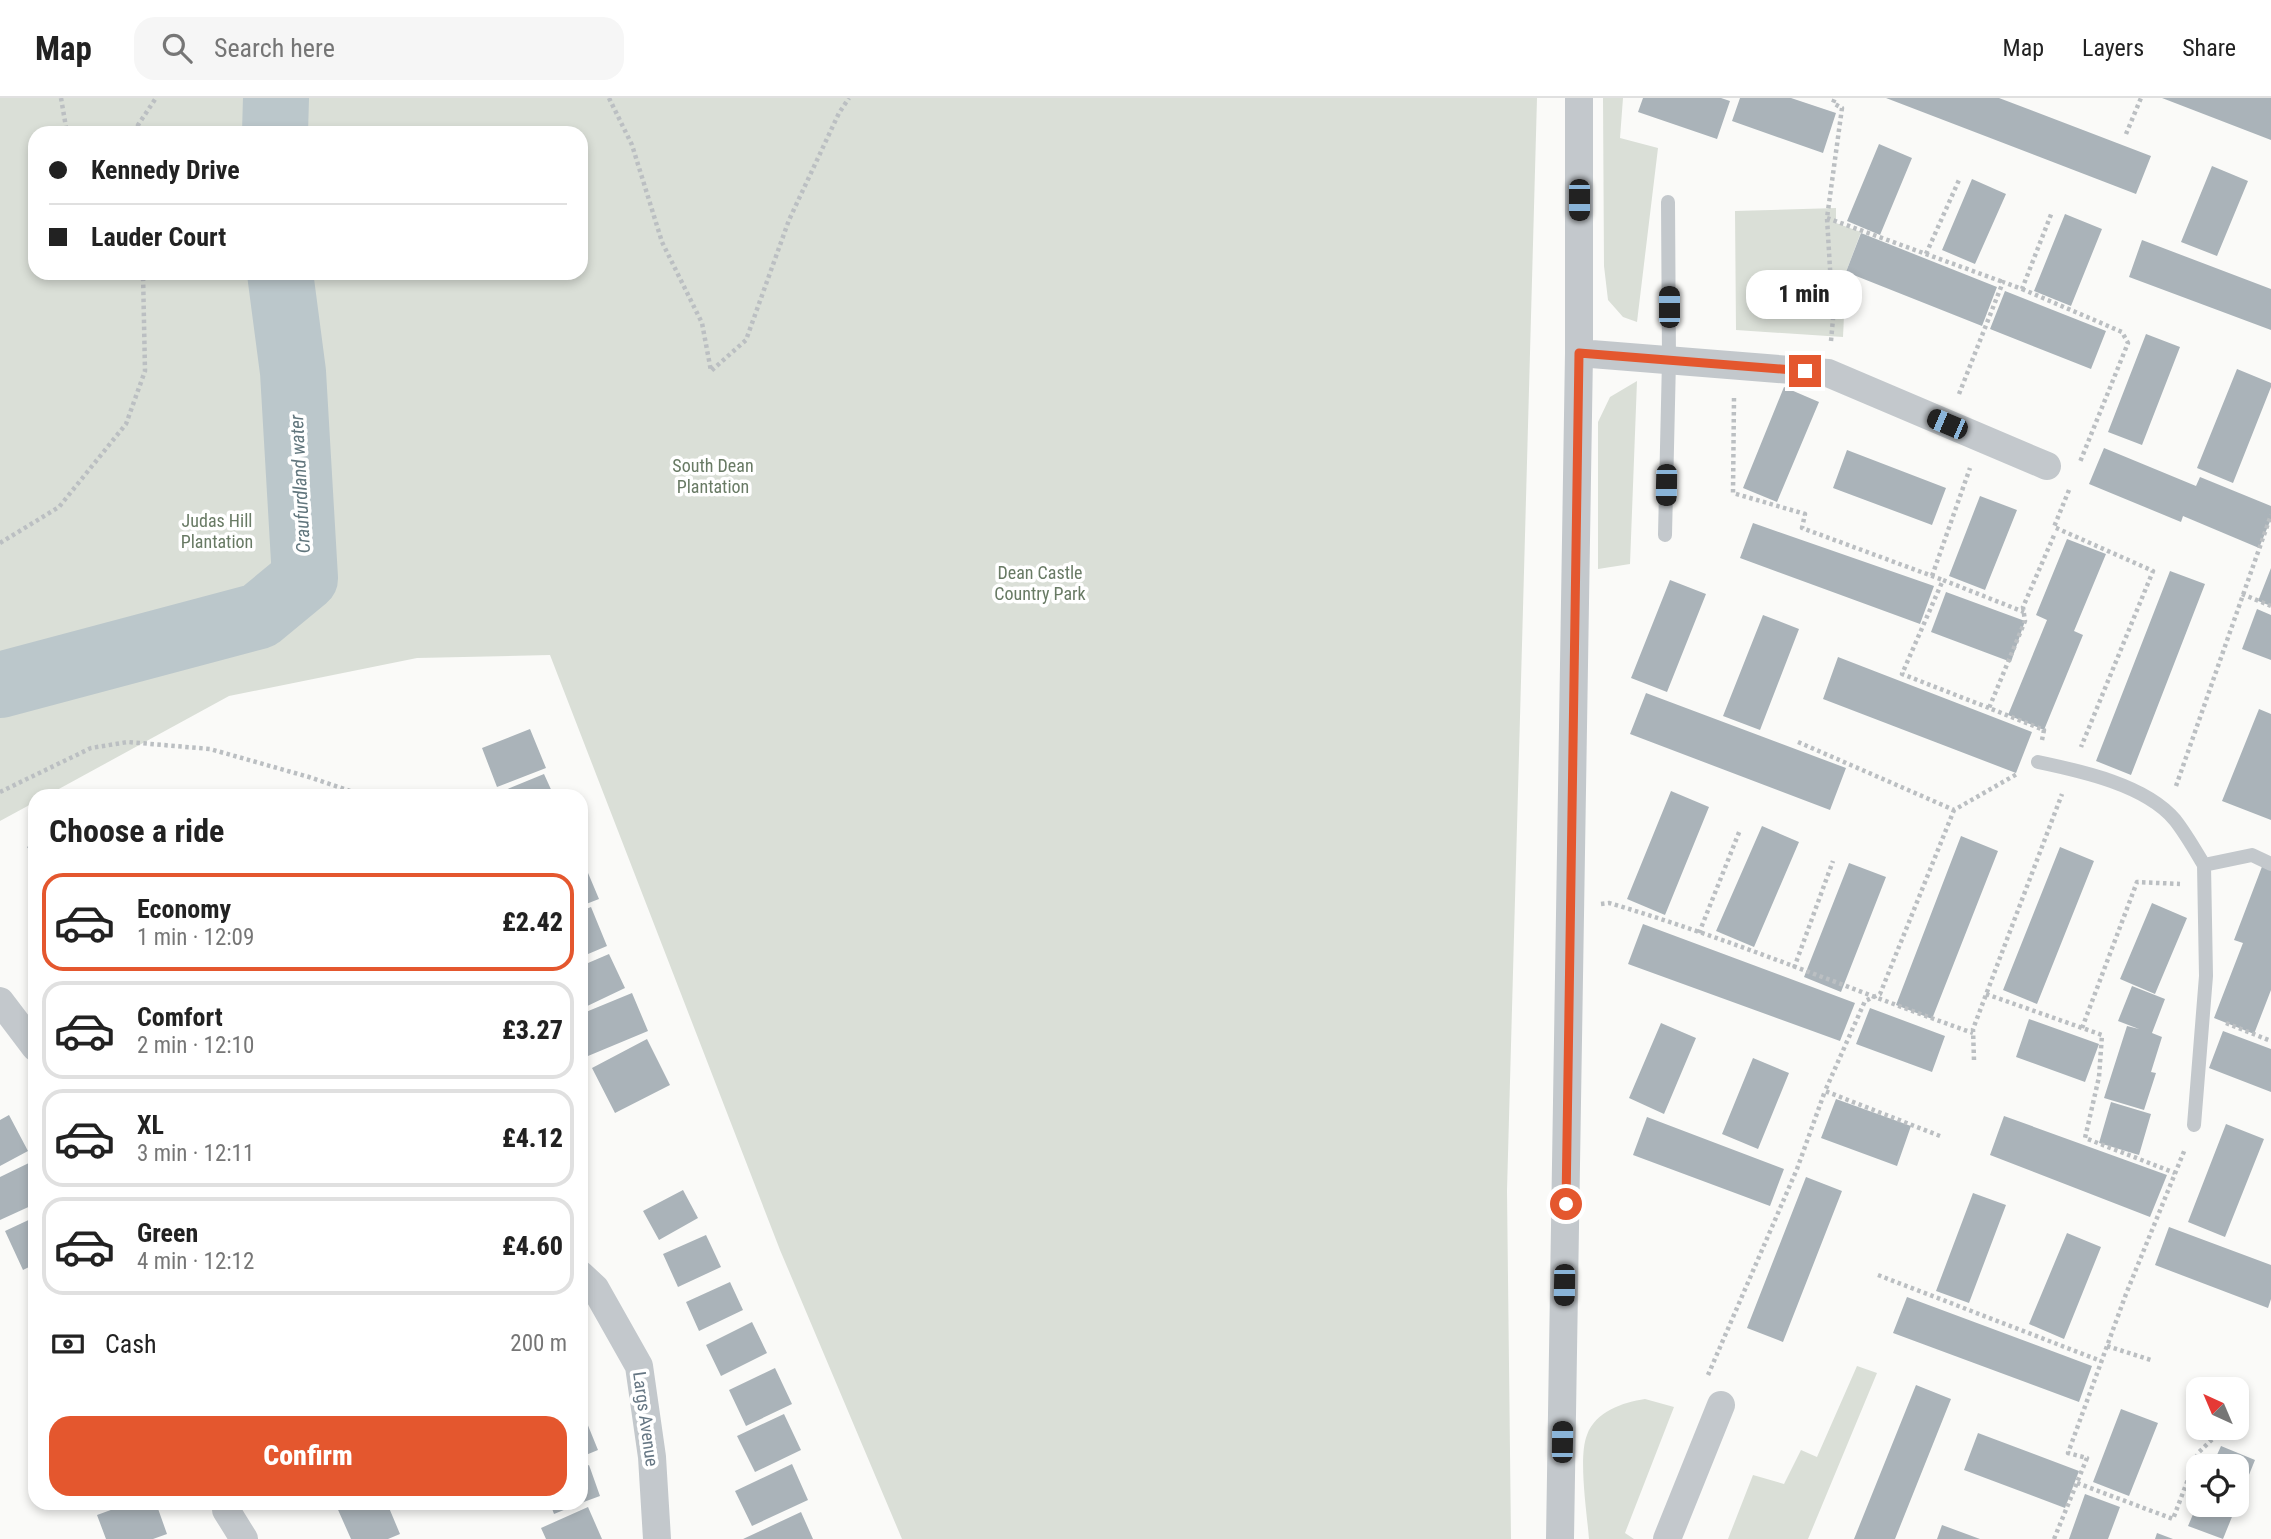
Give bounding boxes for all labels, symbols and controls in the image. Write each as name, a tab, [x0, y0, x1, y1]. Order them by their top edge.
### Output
search box	[134, 17, 624, 80]
text: Map	[35, 29, 92, 68]
icon: search	[158, 29, 196, 67]
text: Search here	[214, 33, 335, 63]
text: Map	[2003, 34, 2044, 62]
text: Layers	[2082, 34, 2144, 62]
text: Share	[2182, 34, 2236, 62]
text: Kennedy Drive	[91, 155, 240, 185]
car	[1569, 179, 1590, 221]
text: Lauder Court	[91, 222, 226, 252]
callout: 1 min	[1747, 270, 1863, 318]
text: 1 min	[1778, 281, 1830, 308]
car	[1659, 286, 1680, 328]
route end	[1789, 355, 1821, 387]
car	[1924, 406, 1971, 442]
water label: Craufurdland water	[285, 414, 315, 554]
park label: South Dean Plantation	[672, 455, 754, 497]
car	[1656, 464, 1677, 506]
park label: Judas Hill Plantation	[181, 510, 253, 552]
park label: Dean Castle Country Park	[994, 562, 1086, 604]
text: Choose a ride	[49, 812, 224, 850]
icon: car	[53, 891, 116, 954]
text: Economy	[137, 894, 231, 924]
text: £2.42	[502, 907, 563, 937]
text: 1 min · 12:09	[137, 924, 254, 951]
icon: car	[53, 999, 116, 1062]
text: Comfort	[137, 1002, 223, 1032]
text: £3.27	[502, 1015, 563, 1045]
text: 2 min · 12:10	[137, 1032, 254, 1059]
icon: car	[53, 1107, 116, 1170]
text: XL	[137, 1110, 164, 1140]
text: £4.12	[502, 1123, 563, 1153]
text: 3 min · 12:11	[137, 1140, 254, 1167]
route start	[1550, 1188, 1582, 1220]
icon: car	[53, 1215, 116, 1278]
text: Green	[137, 1218, 198, 1248]
text: £4.60	[502, 1231, 563, 1261]
text: 4 min · 12:12	[137, 1248, 254, 1275]
car	[1554, 1264, 1575, 1306]
icon: cash	[49, 1325, 87, 1363]
text: Cash	[105, 1329, 157, 1359]
text: 200 m	[510, 1330, 567, 1357]
street label: Largs Avenue	[629, 1370, 663, 1468]
north arrow	[2186, 1377, 2249, 1440]
map controls	[2186, 1377, 2249, 1517]
button: Confirm	[49, 1416, 567, 1496]
car	[1552, 1421, 1573, 1463]
button: locate	[2186, 1454, 2249, 1517]

